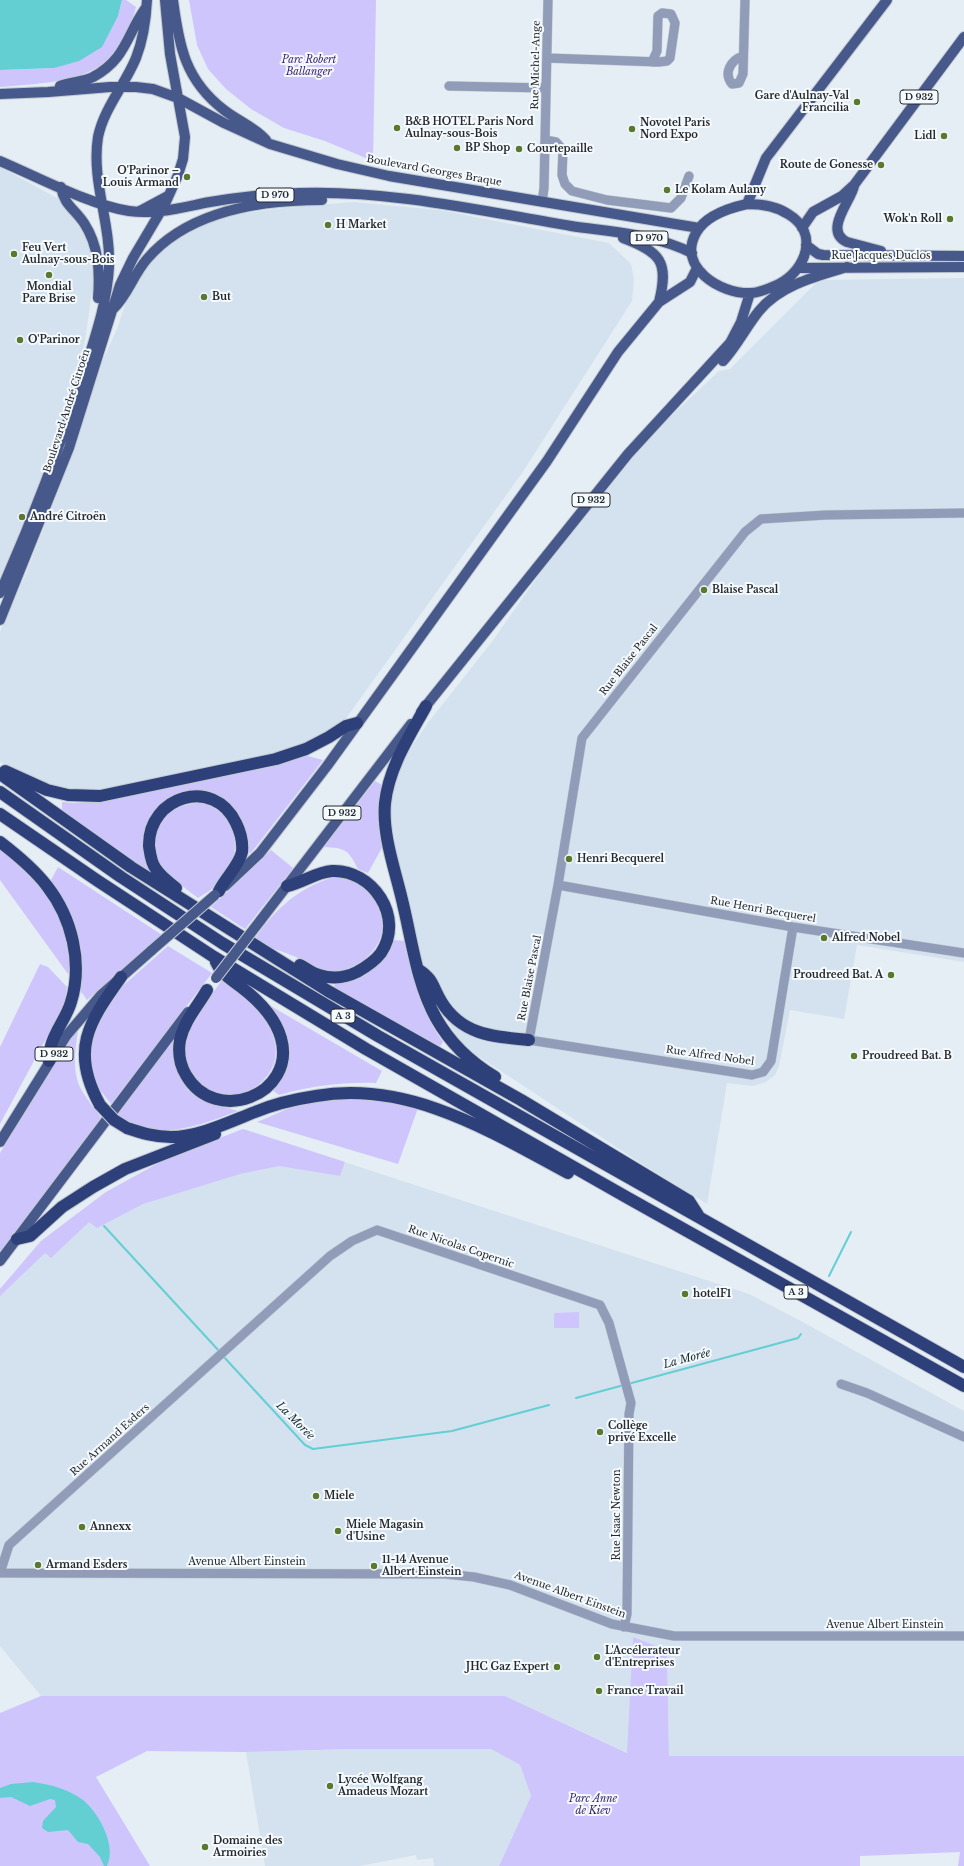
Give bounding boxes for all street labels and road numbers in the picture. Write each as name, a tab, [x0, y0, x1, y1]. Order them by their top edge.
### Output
street label: Rue Michel-Ange	[529, 20, 543, 110]
road number: D 932	[900, 90, 938, 104]
street label: Boulevard Georges Braque	[365, 153, 503, 189]
road number: D 970	[256, 188, 294, 202]
road number: D 970	[630, 231, 668, 245]
street label: Rue Jacques Duclos	[831, 250, 931, 262]
street label: Boulevard André Citroën	[41, 348, 93, 474]
road number: D 932	[572, 493, 610, 507]
street label: Rue Blaise Pascal	[597, 622, 661, 698]
road number: D 932	[323, 806, 361, 820]
street label: Rue Henri Becquerel	[709, 895, 817, 925]
street label: Rue Blaise Pascal	[516, 934, 544, 1022]
road number: A 3	[331, 1009, 355, 1023]
street label: Rue Alfred Nobel	[665, 1044, 755, 1068]
road number: D 932	[35, 1047, 73, 1061]
street label: Rue Nicolas Copernic	[407, 1223, 515, 1271]
road number: A 3	[784, 1285, 808, 1299]
street label: Rue Armand Esders	[68, 1401, 152, 1479]
street label: Rue Isaac Newton	[611, 1469, 623, 1561]
street label: Avenue Albert Einstein	[188, 1556, 306, 1568]
street label: Avenue Albert Einstein	[513, 1569, 627, 1621]
street label: Avenue Albert Einstein	[826, 1619, 944, 1631]

